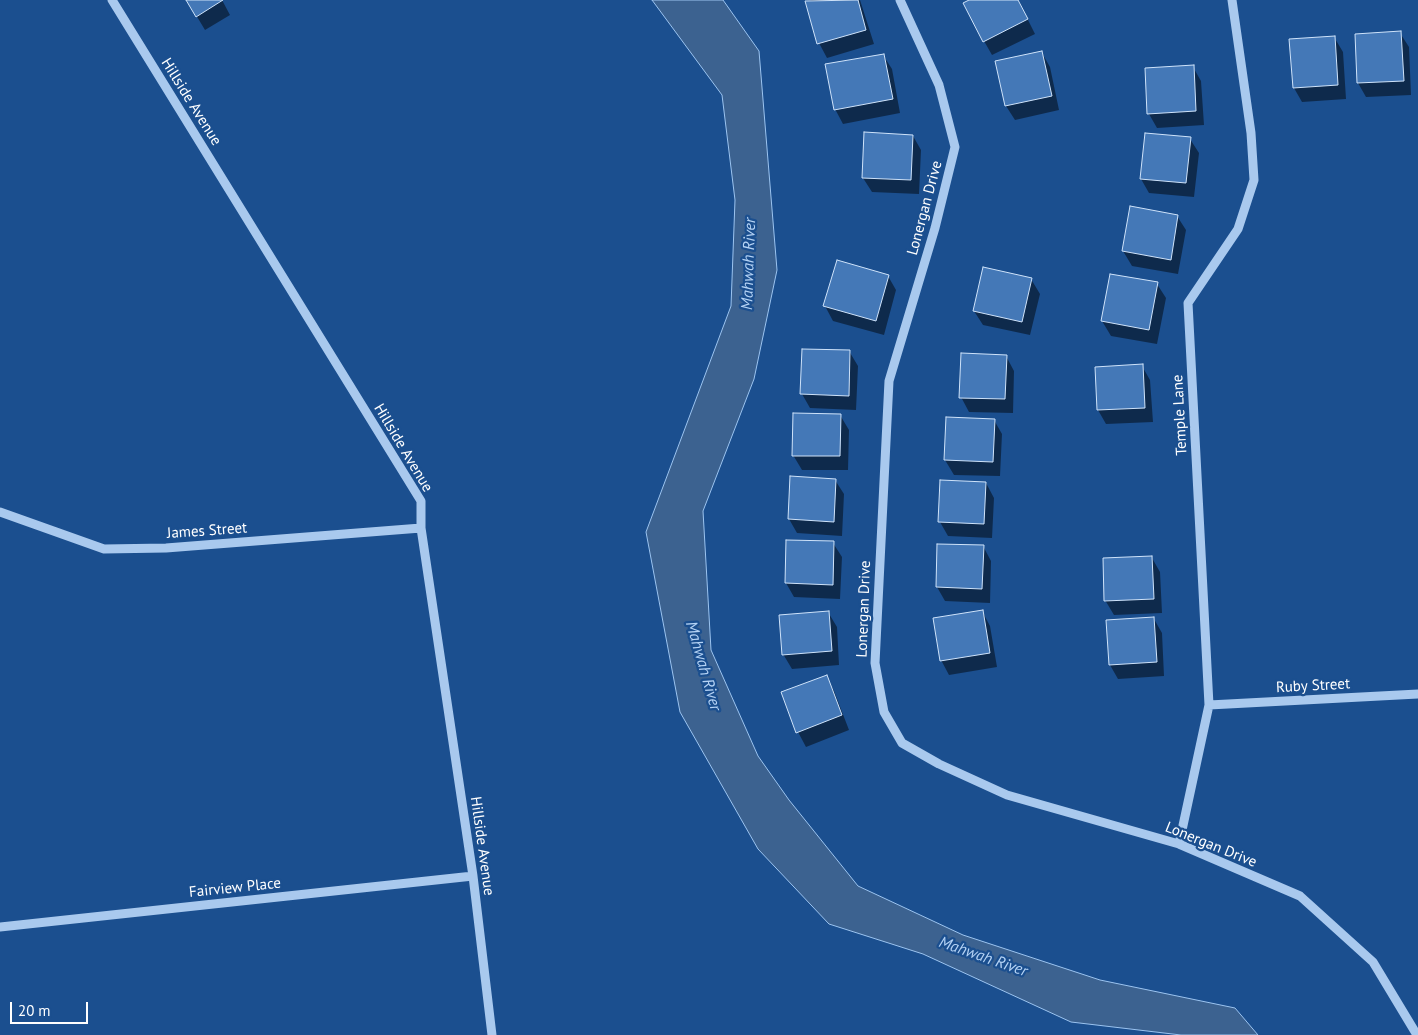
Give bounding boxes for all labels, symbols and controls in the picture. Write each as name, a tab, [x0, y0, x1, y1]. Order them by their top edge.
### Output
street label: Hillside Avenue	[157, 55, 225, 149]
street label: Lonergan Drive	[904, 159, 946, 257]
water label: Mahwah River	[738, 218, 760, 310]
street label: Temple Lane	[1169, 374, 1191, 456]
street label: Hillside Avenue	[370, 401, 436, 495]
street label: James Street	[166, 519, 248, 543]
street label: Lonergan Drive	[853, 560, 875, 658]
water label: Mahwah River	[681, 619, 725, 713]
street label: Ruby Street	[1276, 675, 1350, 697]
street label: Hillside Avenue	[466, 795, 498, 897]
street label: Lonergan Drive	[1163, 818, 1259, 872]
street label: Fairview Place	[188, 874, 282, 902]
water label: Mahwah River	[936, 933, 1030, 981]
scale bar	[12, 992, 90, 1024]
text: 20 m	[18, 1001, 51, 1020]

